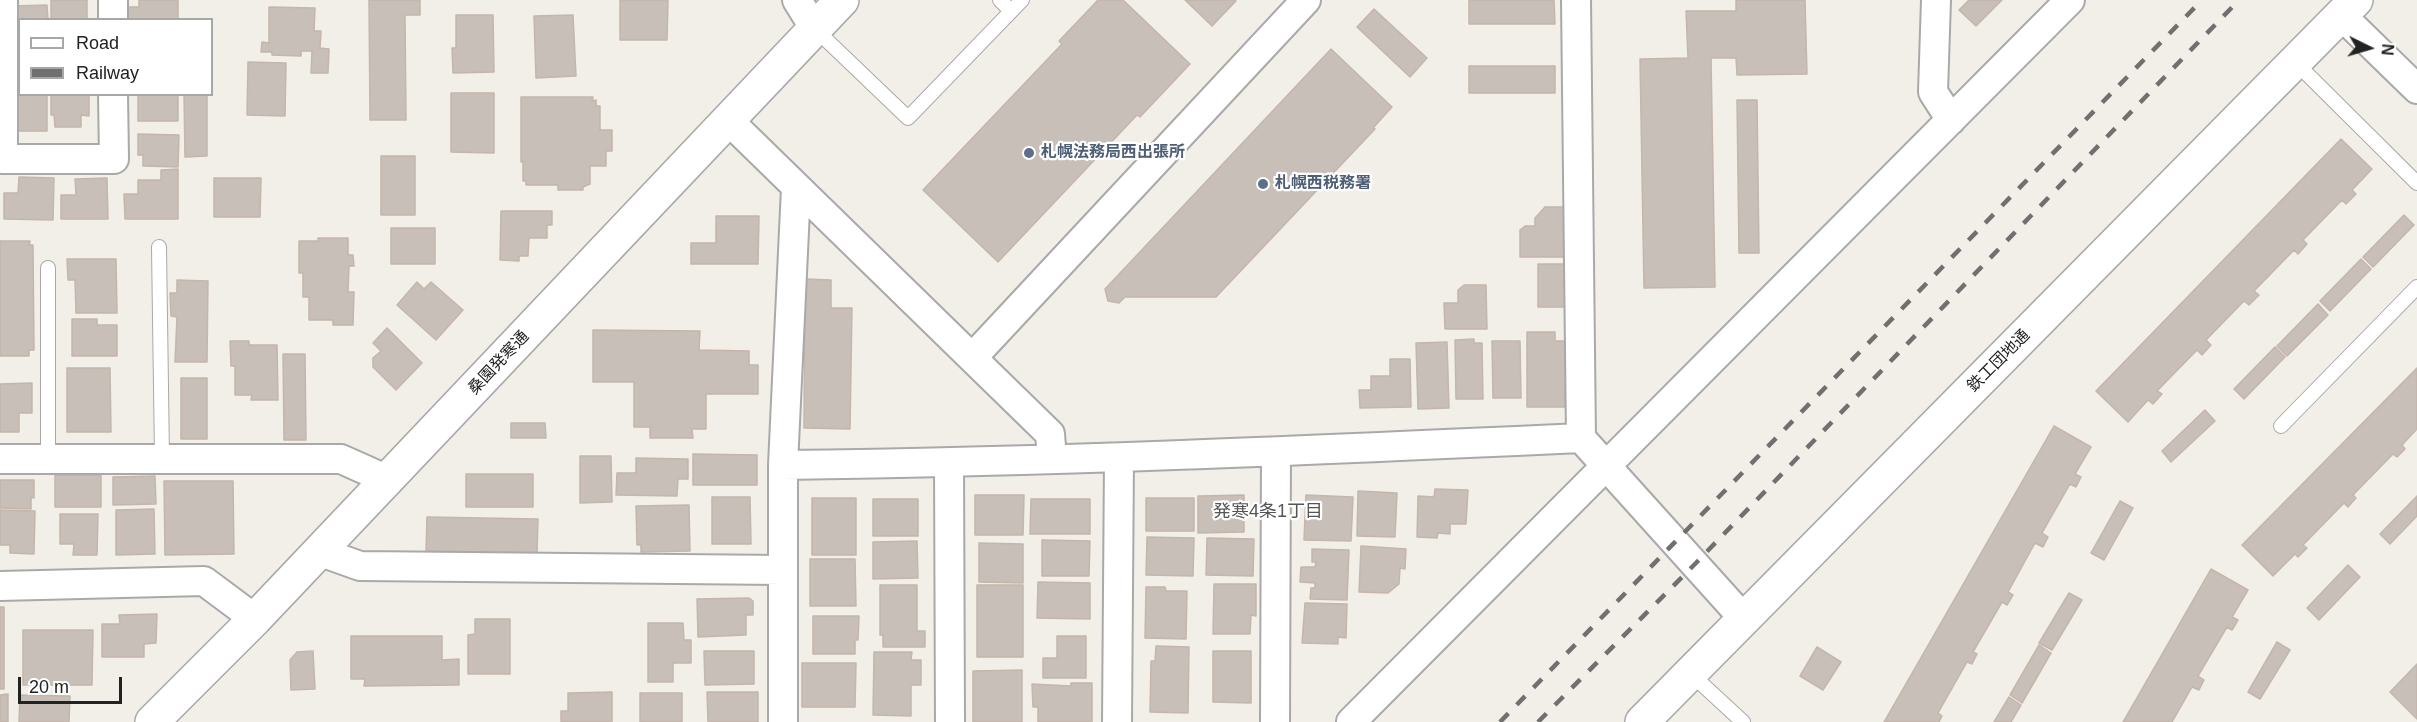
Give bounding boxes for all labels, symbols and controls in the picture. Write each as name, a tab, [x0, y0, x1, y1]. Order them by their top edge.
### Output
legend	[18, 18, 213, 96]
north arrow	[2339, 18, 2399, 78]
text: Road	[76, 33, 119, 53]
text: N	[2378, 43, 2396, 56]
text: Railway	[76, 63, 139, 83]
place label: 札幌法務局西出張所	[1041, 143, 1185, 163]
marker: 札幌法務局西出張所	[1022, 146, 1036, 160]
place label: 札幌西税務署	[1275, 174, 1371, 194]
marker: 札幌西税務署	[1256, 177, 1270, 191]
street label: 鉄工団地通	[1964, 326, 2034, 396]
street label: 桑園発寒通	[465, 327, 533, 399]
district label: 発寒4条1丁目	[1213, 501, 1323, 523]
scale bar	[21, 665, 124, 703]
text: 20 m	[29, 677, 69, 697]

